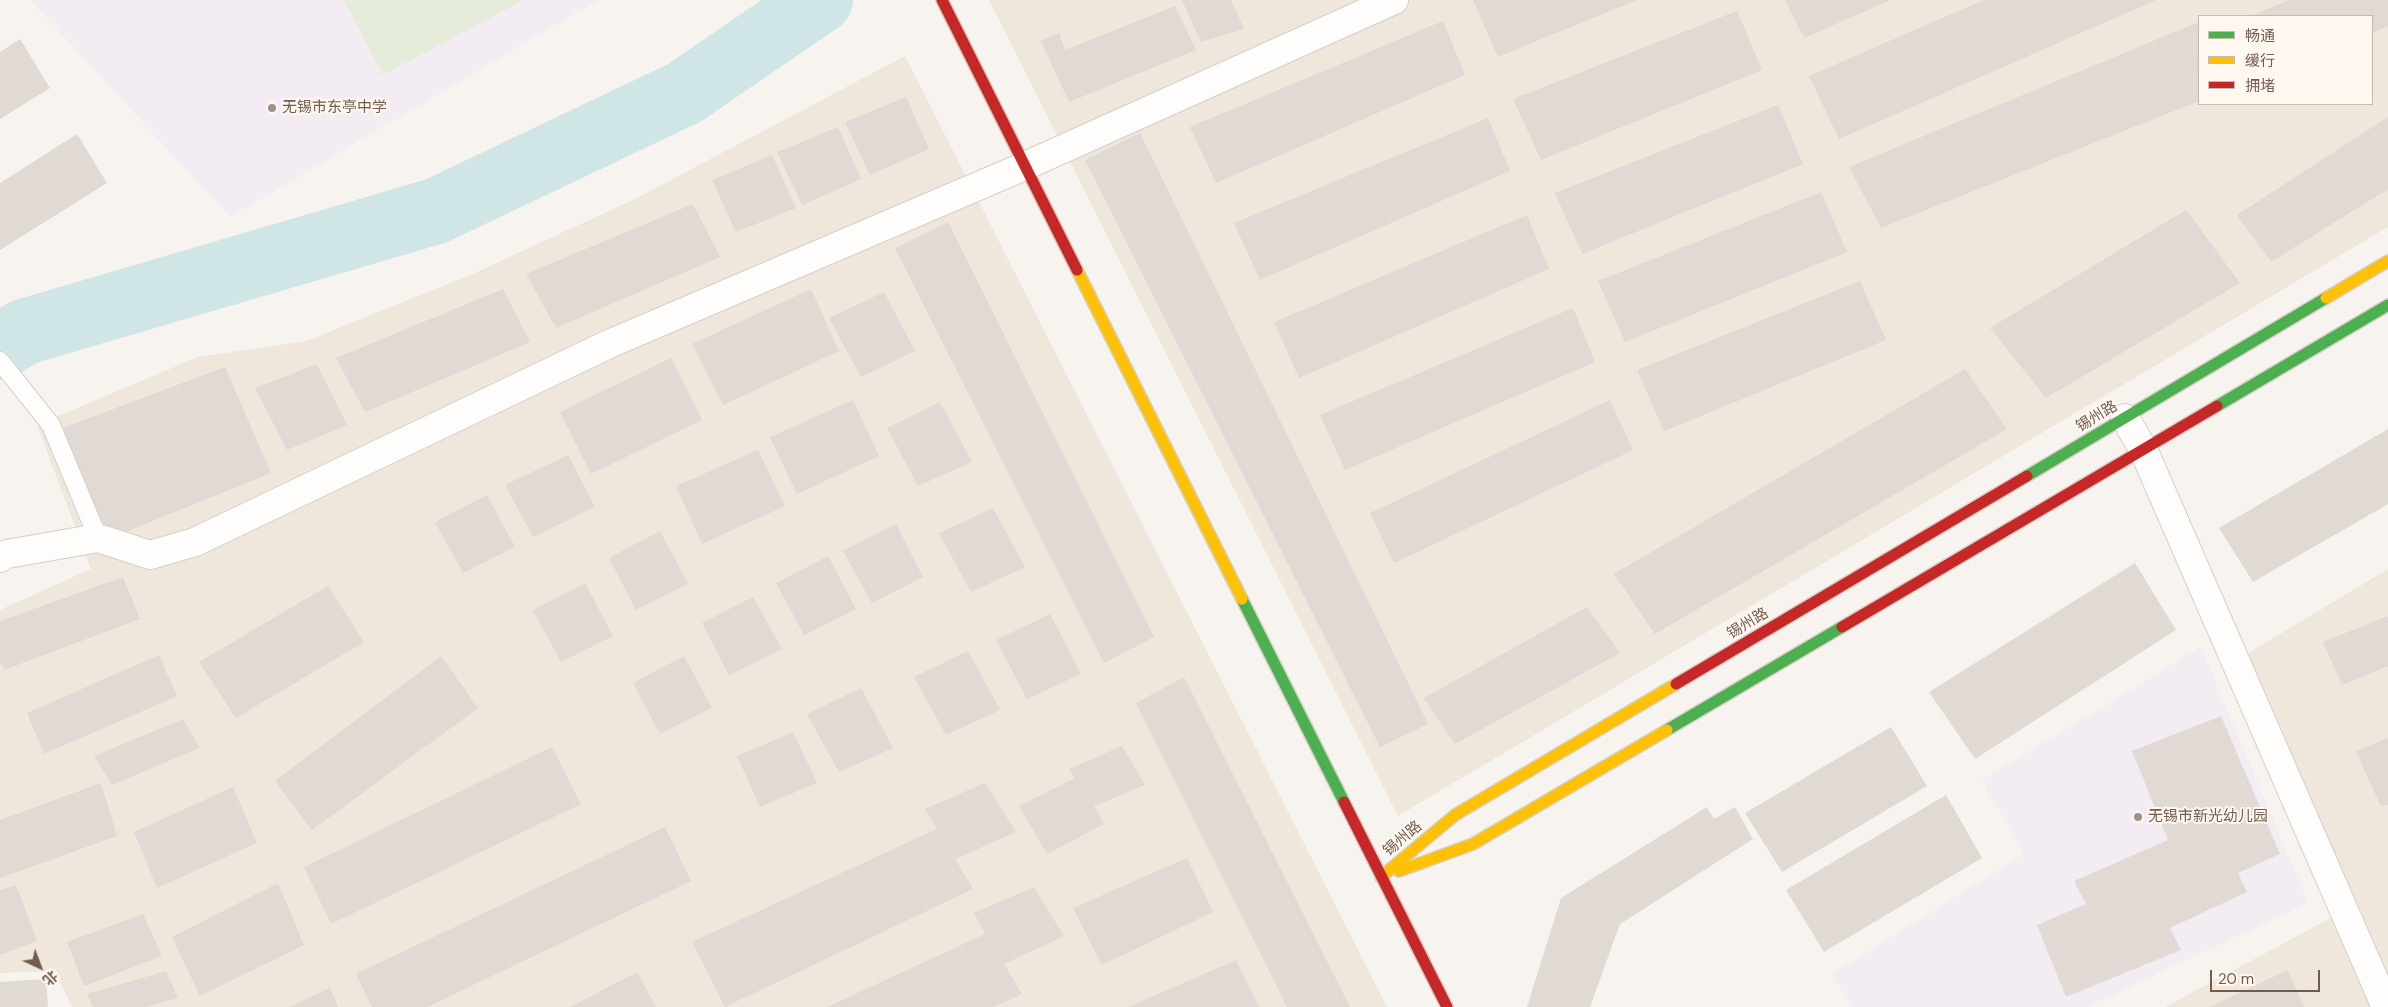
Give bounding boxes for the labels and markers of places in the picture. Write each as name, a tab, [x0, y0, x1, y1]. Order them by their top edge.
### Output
place label: 无锡市东亭中学	[282, 99, 387, 117]
marker: 无锡市东亭中学	[266, 102, 278, 114]
place label: 无锡市新光幼儿园	[2148, 808, 2268, 826]
marker: 无锡市新光幼儿园	[2132, 811, 2144, 823]

